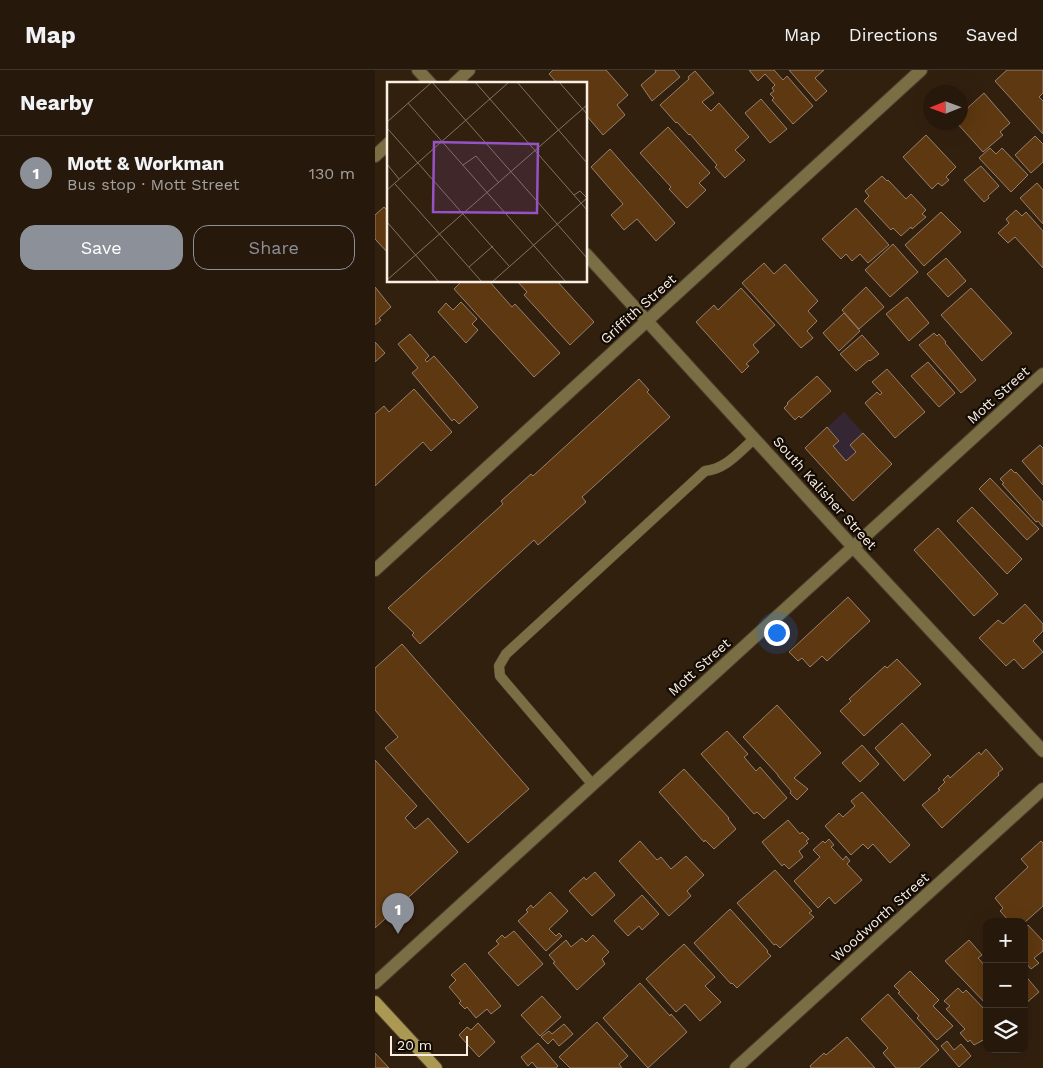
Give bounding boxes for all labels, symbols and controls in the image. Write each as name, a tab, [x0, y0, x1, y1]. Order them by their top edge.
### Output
text: Map	[25, 21, 76, 49]
text: Map	[784, 24, 821, 45]
text: Directions	[849, 24, 938, 45]
text: Saved	[966, 24, 1018, 45]
inset map	[387, 82, 587, 282]
north arrow	[923, 85, 968, 130]
text: Nearby	[20, 90, 93, 115]
text: Mott & Workman	[67, 152, 224, 175]
text: 1	[33, 164, 39, 183]
text: 130 m	[309, 164, 355, 183]
text: Bus stop · Mott Street	[67, 175, 240, 194]
button: Save	[20, 225, 183, 270]
button: Share	[193, 225, 355, 270]
street label: Griffith Street	[597, 271, 679, 347]
street label: Mott Street	[964, 363, 1032, 427]
street label: South Kalisher Street	[770, 433, 880, 553]
your location	[764, 620, 790, 646]
street label: Mott Street	[665, 635, 733, 699]
street label: Woodworth Street	[828, 869, 932, 965]
pin: 1	[382, 893, 414, 934]
map controls	[983, 918, 1028, 1053]
button: +	[983, 918, 1028, 963]
button: −	[983, 963, 1028, 1008]
button: layers	[983, 1008, 1028, 1053]
scale bar	[390, 1033, 467, 1056]
text: 20 m	[397, 1037, 432, 1053]

